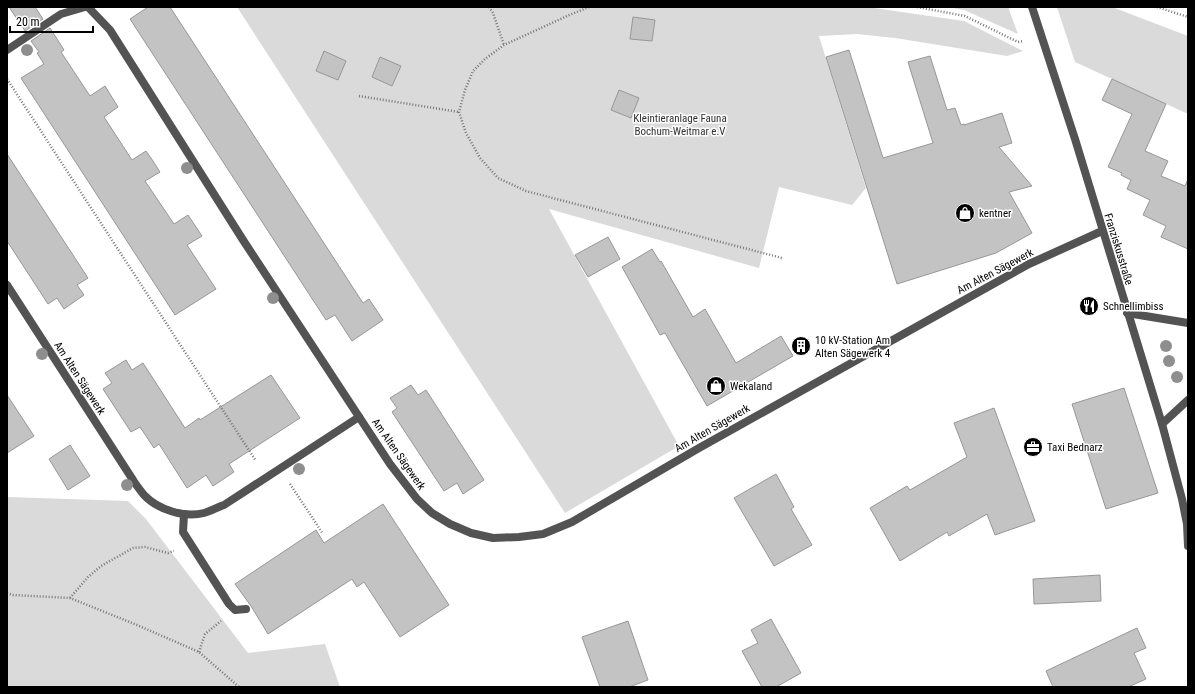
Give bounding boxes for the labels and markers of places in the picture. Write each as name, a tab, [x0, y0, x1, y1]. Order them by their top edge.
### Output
shop icon: kentner	[954, 202, 976, 224]
place label: kentner	[979, 207, 1012, 220]
restaurant icon: Schnellimbiss	[1078, 295, 1100, 317]
place label: Schnellimbiss	[1103, 300, 1163, 313]
place label: 10 kV-Station Am Alten Sägewerk 4	[815, 334, 891, 360]
building icon: 10 kV-Station Am Alten Sägewerk 4	[790, 335, 812, 357]
shop icon: Wekaland	[705, 375, 727, 397]
place label: Wekaland	[730, 380, 772, 393]
office icon: Taxi Bednarz	[1022, 436, 1044, 458]
place label: Taxi Bednarz	[1047, 441, 1103, 454]

